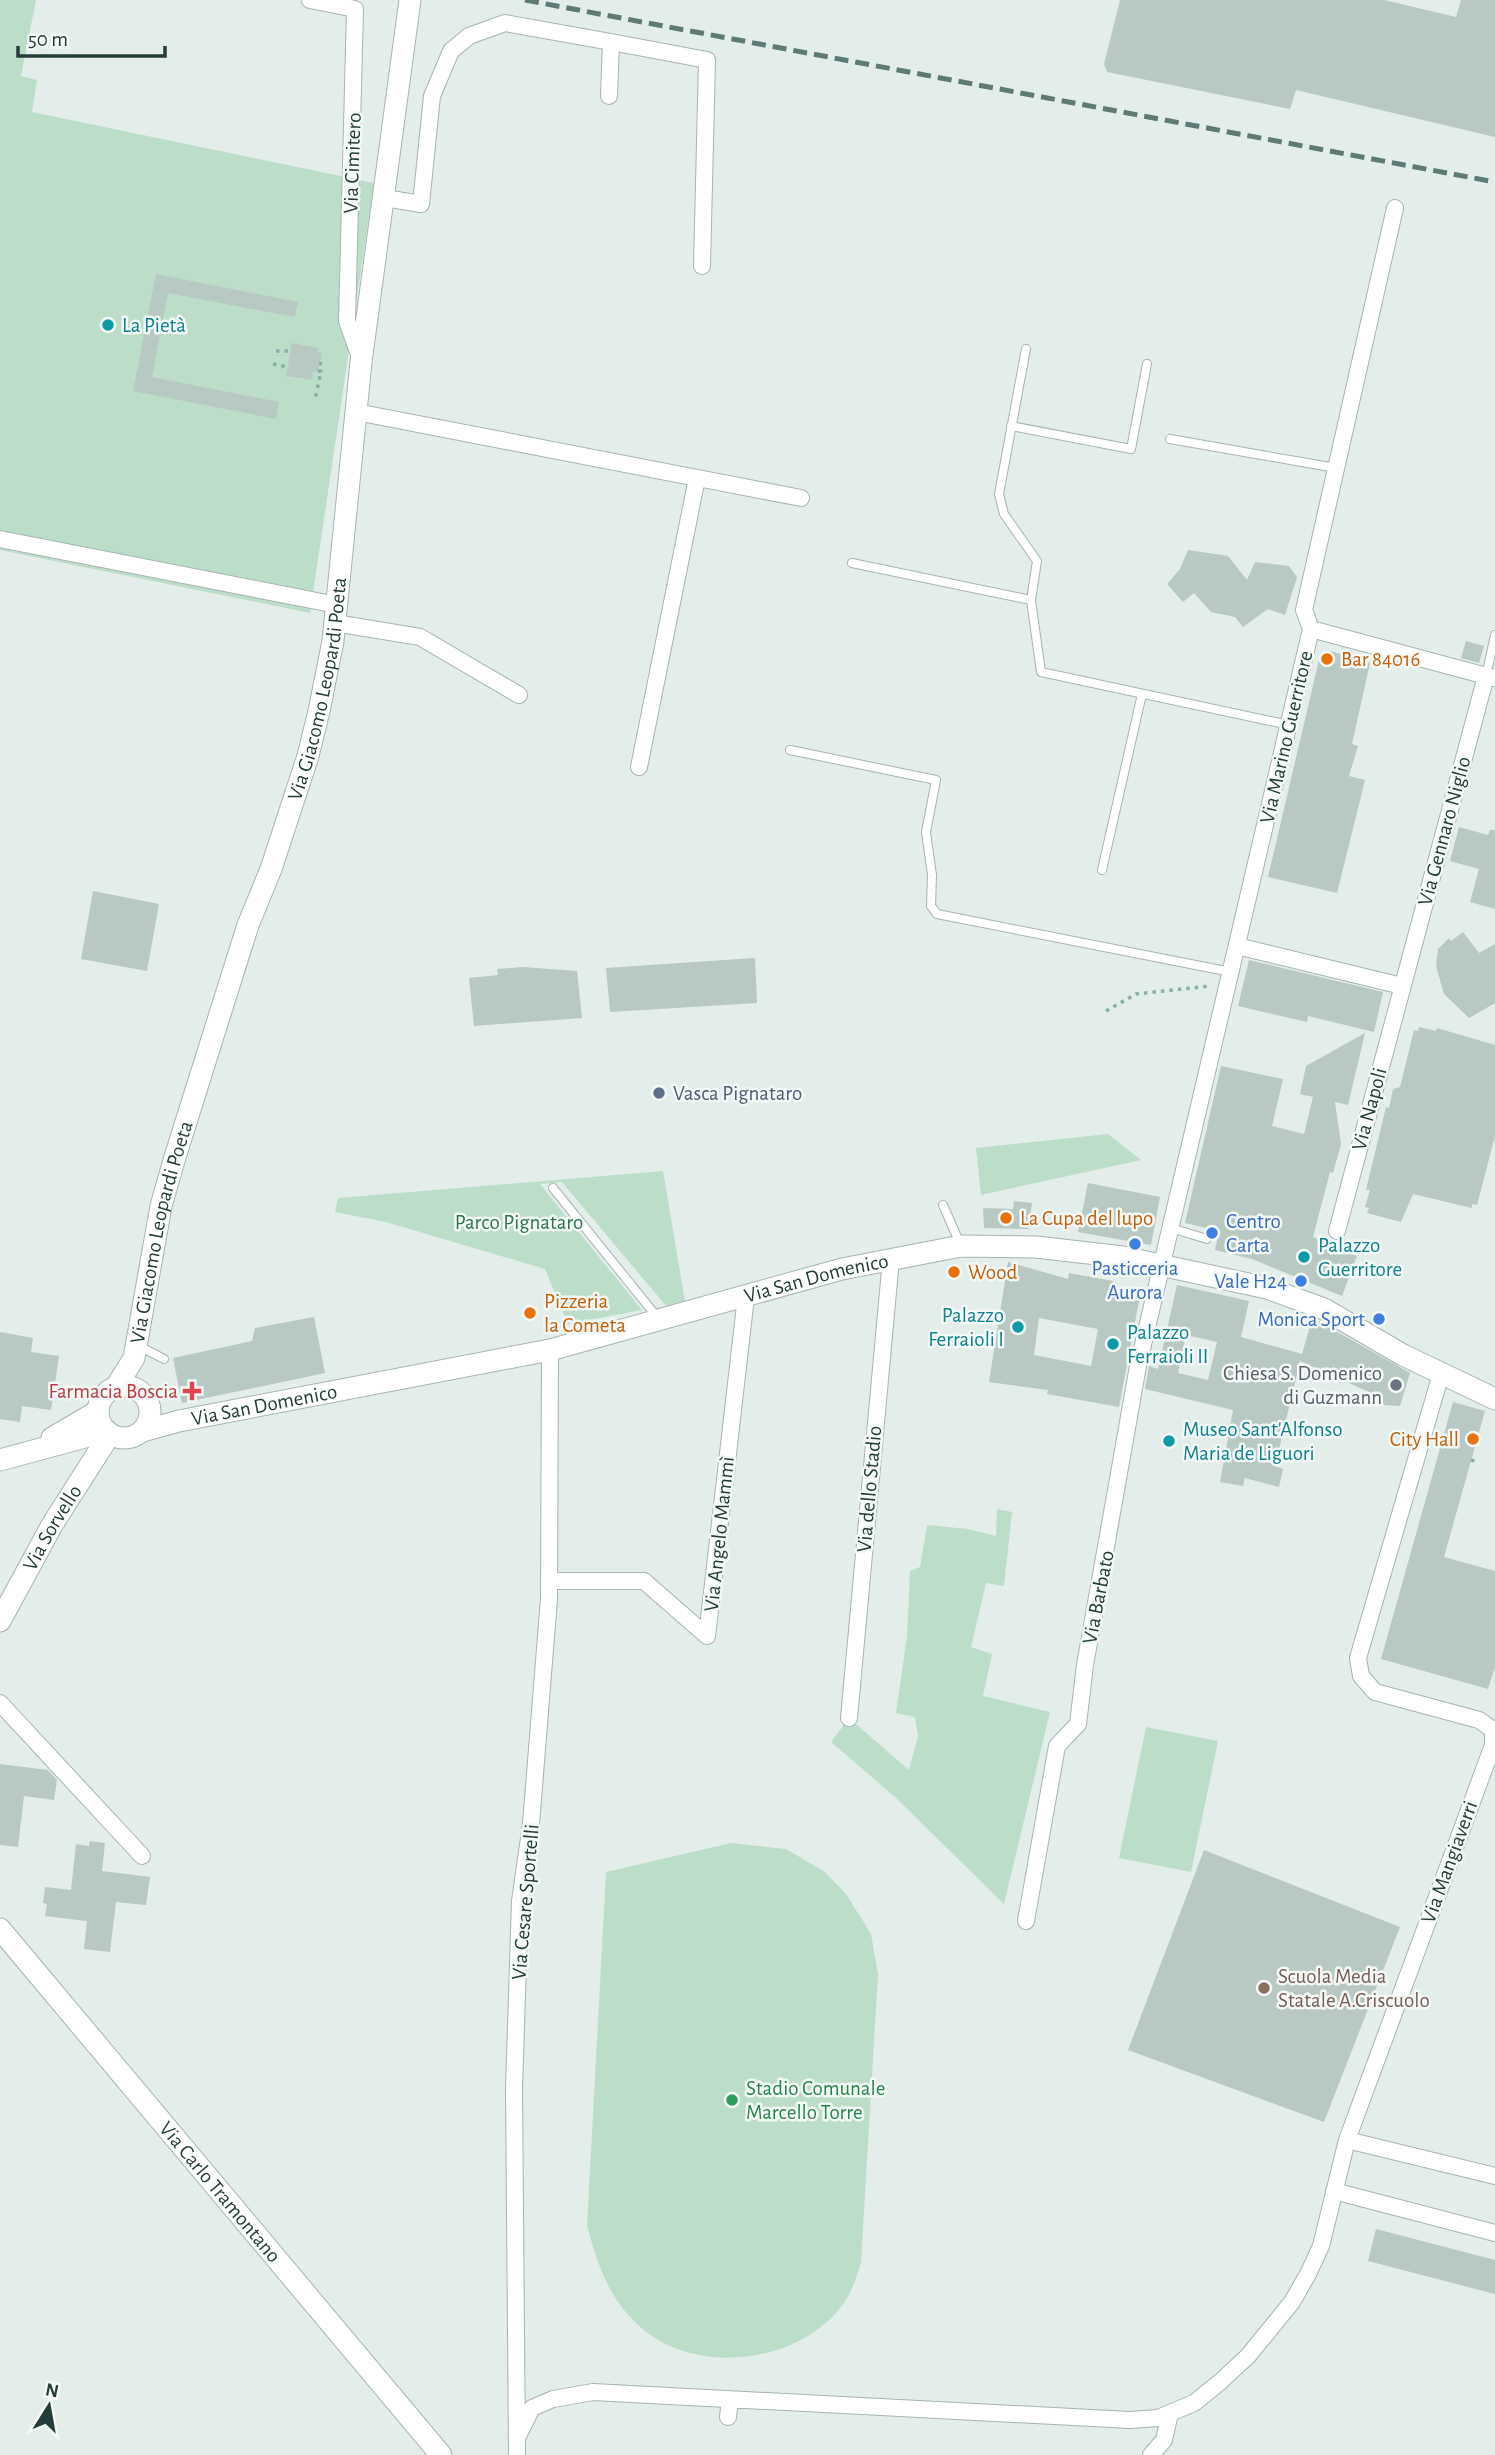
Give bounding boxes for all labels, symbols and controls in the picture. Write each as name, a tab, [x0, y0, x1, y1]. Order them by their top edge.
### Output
scale bar	[18, 14, 164, 58]
text: 50 m	[28, 29, 68, 50]
street label: Via Cimitero	[340, 112, 365, 214]
place label: La Pietà	[122, 315, 186, 336]
marker: La Pietà	[100, 317, 116, 333]
street label: Via Giacomo Leopardi Poeta	[284, 576, 350, 803]
street label: Via Marino Guerritore	[1256, 649, 1317, 826]
place label: Bar 84016	[1341, 649, 1420, 670]
marker: Bar 84016	[1319, 651, 1335, 667]
street label: Via Gennaro Niglio	[1414, 754, 1475, 908]
street label: Via Napoli	[1348, 1065, 1391, 1153]
place label: Vasca Pignataro	[673, 1083, 802, 1104]
marker: Vasca Pignataro	[651, 1085, 667, 1101]
street label: Via Giacomo Leopardi Poeta	[127, 1118, 197, 1345]
place label: La Cupa del lupo	[1020, 1208, 1153, 1229]
marker: La Cupa del lupo	[998, 1210, 1014, 1226]
place label: Centro Carta	[1226, 1211, 1281, 1256]
park label: Parco Pignataro	[455, 1212, 583, 1233]
marker: Centro Carta	[1204, 1225, 1220, 1241]
place label: Palazzo Guerritore	[1318, 1235, 1402, 1280]
marker: Pasticceria Aurora	[1127, 1236, 1143, 1252]
marker: Palazzo Guerritore	[1296, 1249, 1312, 1265]
street label: Via San Domenico	[742, 1250, 890, 1307]
place label: Pasticceria Aurora	[1091, 1258, 1179, 1303]
place label: Wood	[968, 1262, 1017, 1283]
marker: Wood	[946, 1264, 962, 1280]
place label: Vale H24	[1214, 1271, 1287, 1292]
marker: Vale H24	[1293, 1273, 1309, 1289]
place label: Pizzeria la Cometa	[544, 1291, 626, 1336]
marker: Pizzeria la Cometa	[522, 1305, 538, 1321]
place label: Palazzo Ferraioli I	[928, 1305, 1004, 1350]
place label: Monica Sport	[1258, 1309, 1365, 1330]
marker: Monica Sport	[1371, 1311, 1387, 1327]
marker: Palazzo Ferraioli I	[1010, 1319, 1026, 1335]
place label: Palazzo Ferraioli II	[1127, 1322, 1208, 1367]
marker: Palazzo Ferraioli II	[1105, 1336, 1121, 1352]
place label: Chiesa S. Domenico di Guzmann	[1223, 1363, 1382, 1408]
marker: Chiesa S. Domenico di Guzmann	[1388, 1377, 1404, 1393]
place label: Farmacia Boscia	[48, 1381, 178, 1402]
street label: Via San Domenico	[190, 1381, 339, 1429]
marker: Farmacia Boscia	[184, 1383, 200, 1399]
place label: Museo Sant'Alfonso Maria de Liguori	[1183, 1419, 1343, 1464]
street label: Via dello Stadio	[853, 1425, 886, 1553]
place label: City Hall	[1390, 1429, 1459, 1450]
marker: City Hall	[1465, 1431, 1481, 1447]
marker: Museo Sant'Alfonso Maria de Liguori	[1161, 1433, 1177, 1449]
street label: Via Angelo Mammì	[701, 1455, 738, 1613]
street label: Via Sorvello	[19, 1481, 86, 1574]
street label: Via Barbato	[1079, 1549, 1118, 1646]
street label: Via Mangiaverri	[1418, 1798, 1481, 1926]
street label: Via Cesare Sportelli	[508, 1823, 543, 1981]
place label: Scuola Media Statale A.Criscuolo	[1278, 1966, 1430, 2011]
marker: Scuola Media Statale A.Criscuolo	[1256, 1980, 1272, 1996]
place label: Stadio Comunale Marcello Torre	[746, 2078, 885, 2123]
marker: Stadio Comunale Marcello Torre	[724, 2092, 740, 2108]
street label: Via Carlo Tramontano	[155, 2118, 285, 2267]
north arrow	[14, 2371, 84, 2441]
text: N	[44, 2380, 60, 2401]

